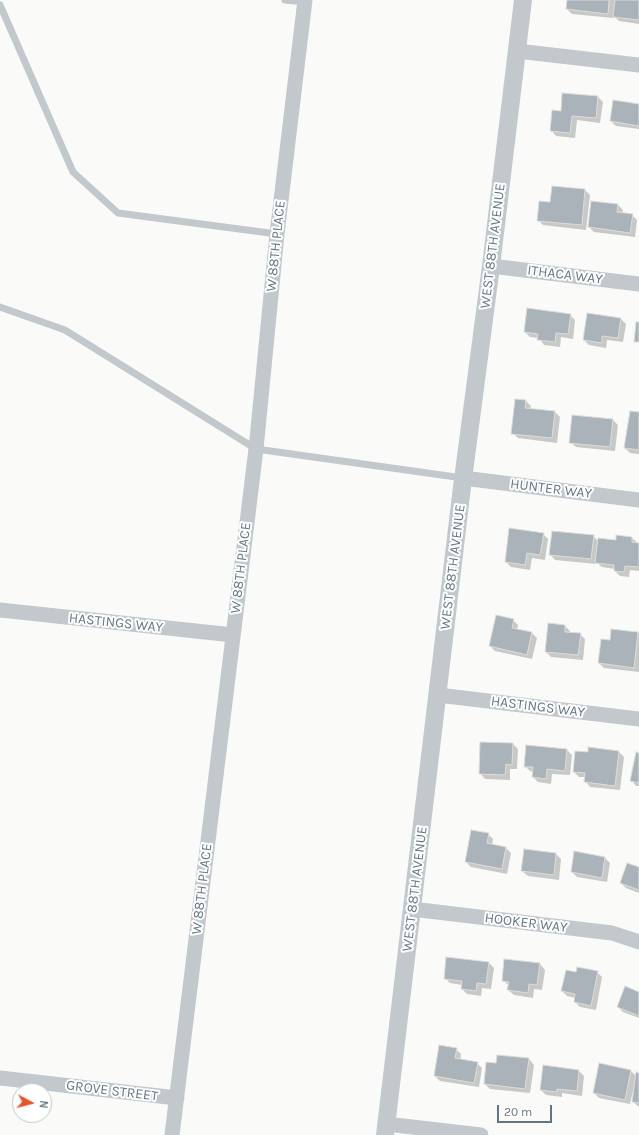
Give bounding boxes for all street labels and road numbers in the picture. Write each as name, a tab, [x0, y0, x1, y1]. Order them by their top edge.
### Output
street label: WEST 88TH AVENUE	[477, 182, 509, 310]
street label: W 88TH PLACE	[263, 200, 289, 292]
street label: ITHACA WAY	[526, 262, 604, 288]
street label: HUNTER WAY	[509, 476, 593, 502]
street label: WEST 88TH AVENUE	[437, 503, 469, 631]
street label: W 88TH PLACE	[227, 522, 255, 614]
street label: HASTINGS WAY	[68, 610, 164, 636]
street label: HASTINGS WAY	[490, 693, 586, 721]
street label: WEST 88TH AVENUE	[399, 825, 431, 953]
street label: W 88TH PLACE	[188, 843, 216, 935]
street label: HOOKER WAY	[484, 910, 568, 936]
street label: GROVE STREET	[65, 1077, 159, 1105]

